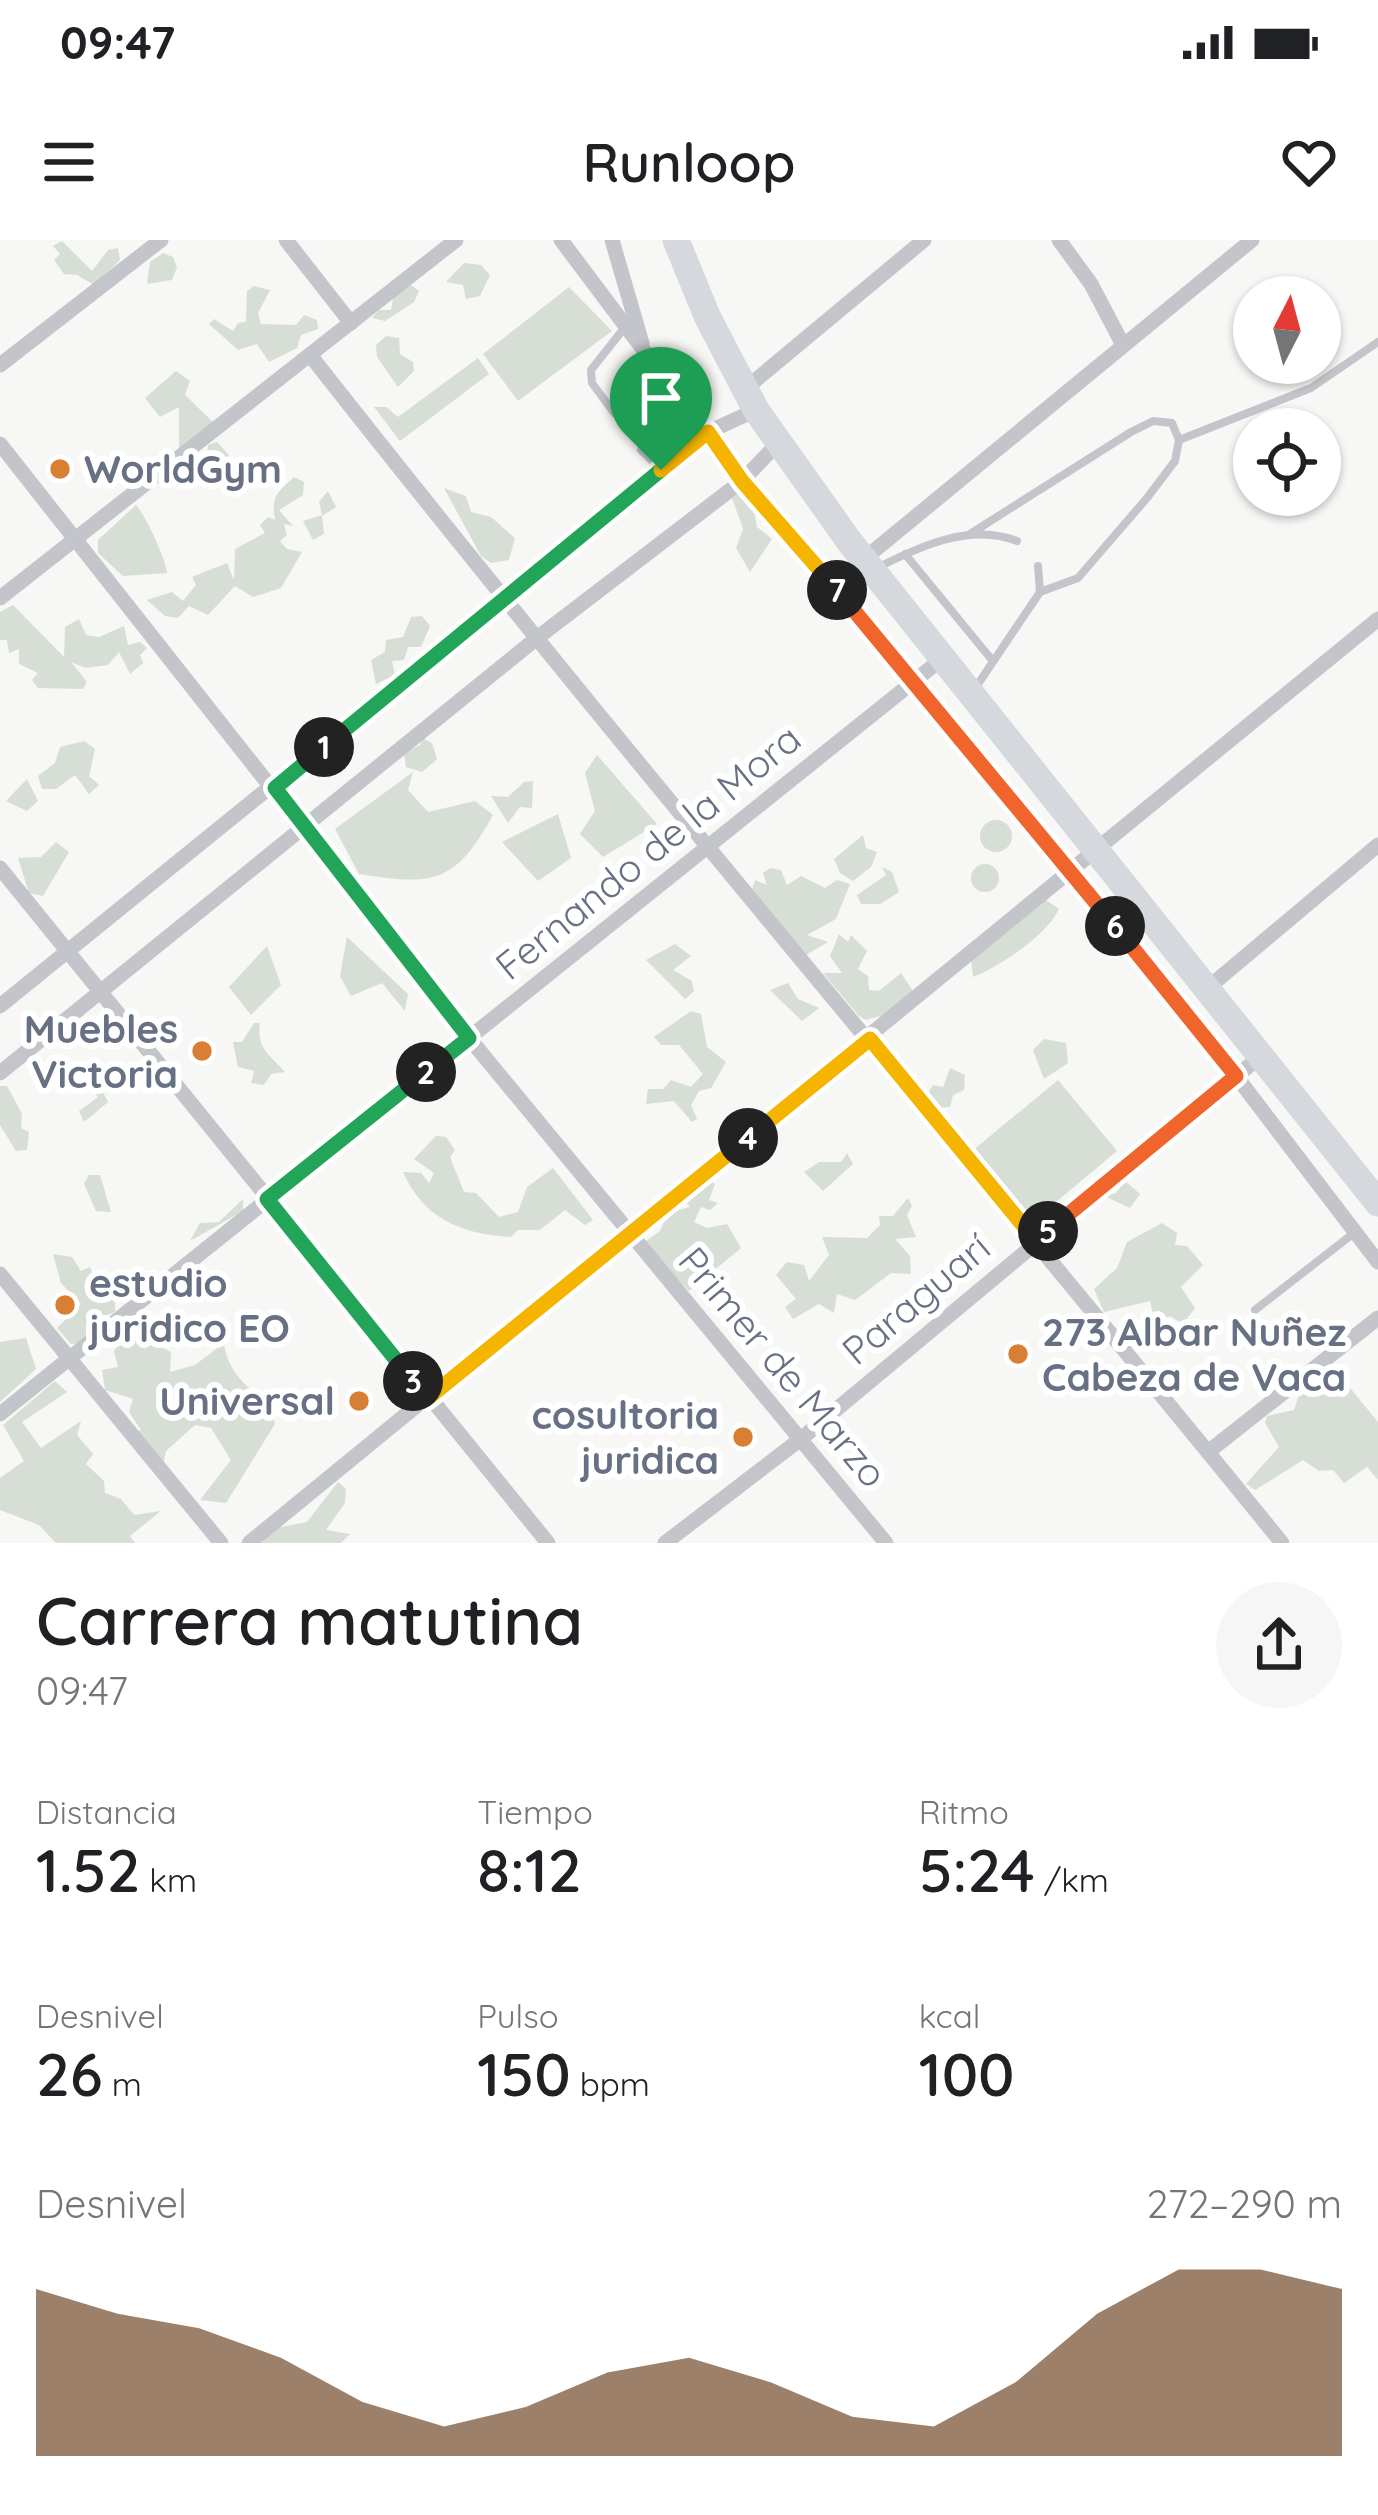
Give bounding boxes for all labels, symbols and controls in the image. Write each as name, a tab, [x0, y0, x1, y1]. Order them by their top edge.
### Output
text: 09:47	[60, 14, 175, 70]
text: Runloop	[583, 128, 795, 196]
icon: menu	[36, 129, 102, 195]
icon: heart	[1276, 129, 1342, 195]
north arrow	[1233, 276, 1341, 384]
map controls	[1233, 276, 1341, 516]
pin	[610, 347, 712, 470]
icon: arrive	[628, 365, 694, 431]
button: locate	[1233, 408, 1341, 516]
place label: WorldGym	[84, 444, 282, 493]
marker: WorldGym	[47, 456, 73, 482]
pin: 7	[807, 560, 867, 620]
text: 7	[828, 569, 846, 610]
street label: Fernando de la Mora	[485, 713, 810, 990]
pin: 1	[294, 717, 354, 777]
text: 1	[318, 726, 330, 767]
pin: 6	[1085, 896, 1145, 956]
text: 6	[1106, 905, 1124, 946]
place label: Muebles Victoria	[24, 1004, 178, 1098]
marker: Muebles Victoria	[189, 1038, 215, 1064]
pin: 2	[396, 1042, 456, 1102]
text: 2	[417, 1051, 435, 1092]
pin: 4	[718, 1108, 778, 1168]
text: 4	[738, 1117, 758, 1158]
pin: 5	[1018, 1201, 1078, 1261]
text: 5	[1038, 1210, 1058, 1251]
street label: Paraguarí	[832, 1222, 1000, 1375]
street label: Primer de Marzo	[669, 1236, 898, 1497]
place label: estudio juridico EO	[88, 1258, 290, 1352]
marker: estudio juridico EO	[52, 1292, 78, 1318]
place label: 273 Albar Nuñez Cabeza de Vaca	[1042, 1307, 1347, 1401]
marker: 273 Albar Nuñez Cabeza de Vaca	[1005, 1341, 1031, 1367]
pin: 3	[383, 1351, 443, 1411]
text: 3	[404, 1360, 422, 1401]
place label: Universal	[159, 1376, 335, 1425]
marker: Universal	[346, 1388, 372, 1414]
place label: cosultoria juridica	[532, 1390, 719, 1484]
marker: cosultoria juridica	[730, 1424, 756, 1450]
text: Carrera matutina	[36, 1579, 583, 1662]
button: share	[1216, 1582, 1342, 1708]
text: 09:47	[36, 1666, 128, 1715]
text: Distancia	[36, 1791, 177, 1832]
text: Tiempo	[477, 1791, 593, 1832]
text: Ritmo	[919, 1791, 1009, 1832]
text: 1.52	[36, 1832, 140, 1907]
text: 8:12	[477, 1832, 582, 1907]
text: 5:24	[919, 1832, 1035, 1907]
text: km	[140, 1859, 197, 1900]
text: /km	[1035, 1859, 1109, 1900]
text: Desnivel	[36, 1995, 164, 2036]
text: Pulso	[477, 1995, 559, 2036]
text: kcal	[919, 1995, 980, 2036]
text: 26	[36, 2036, 103, 2111]
text: 150	[477, 2036, 571, 2111]
text: 100	[919, 2036, 1015, 2111]
text: m	[103, 2063, 142, 2104]
text: bpm	[571, 2063, 650, 2104]
text: Desnivel	[36, 2179, 187, 2228]
text: 272–290 m	[1147, 2179, 1342, 2228]

